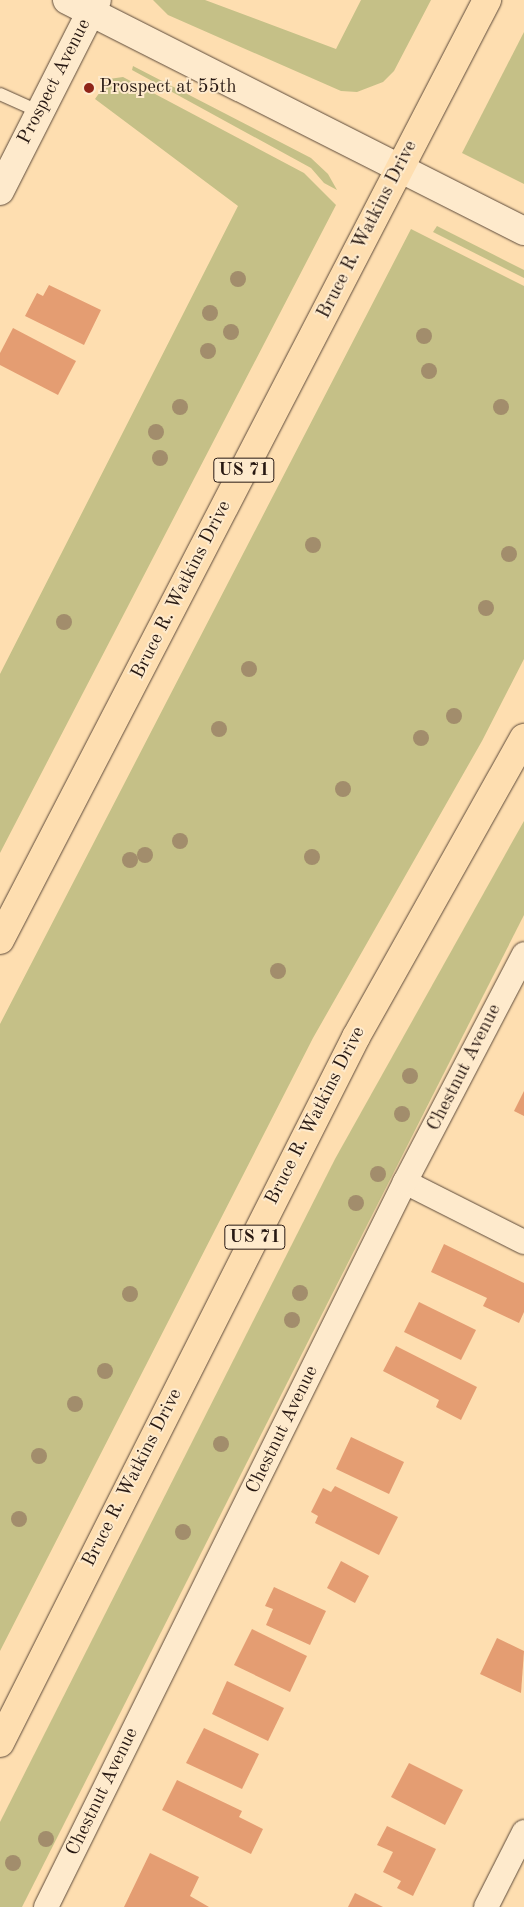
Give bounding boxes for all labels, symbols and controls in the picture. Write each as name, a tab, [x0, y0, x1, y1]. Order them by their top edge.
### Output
street label: Prospect Avenue	[14, 16, 96, 148]
place label: Prospect at 55th	[99, 77, 237, 99]
marker: Prospect at 55th	[83, 82, 95, 94]
street label: Bruce R. Watkins Drive	[313, 137, 423, 323]
road number: US 71	[213, 454, 275, 486]
street label: Bruce R. Watkins Drive	[127, 497, 237, 683]
street label: Chestnut Avenue	[423, 1001, 507, 1135]
street label: Bruce R. Watkins Drive	[261, 1023, 371, 1209]
road number: US 71	[224, 1222, 286, 1252]
street label: Chestnut Avenue	[242, 1362, 324, 1498]
street label: Bruce R. Watkins Drive	[78, 1385, 188, 1571]
street label: Chestnut Avenue	[62, 1724, 144, 1860]

